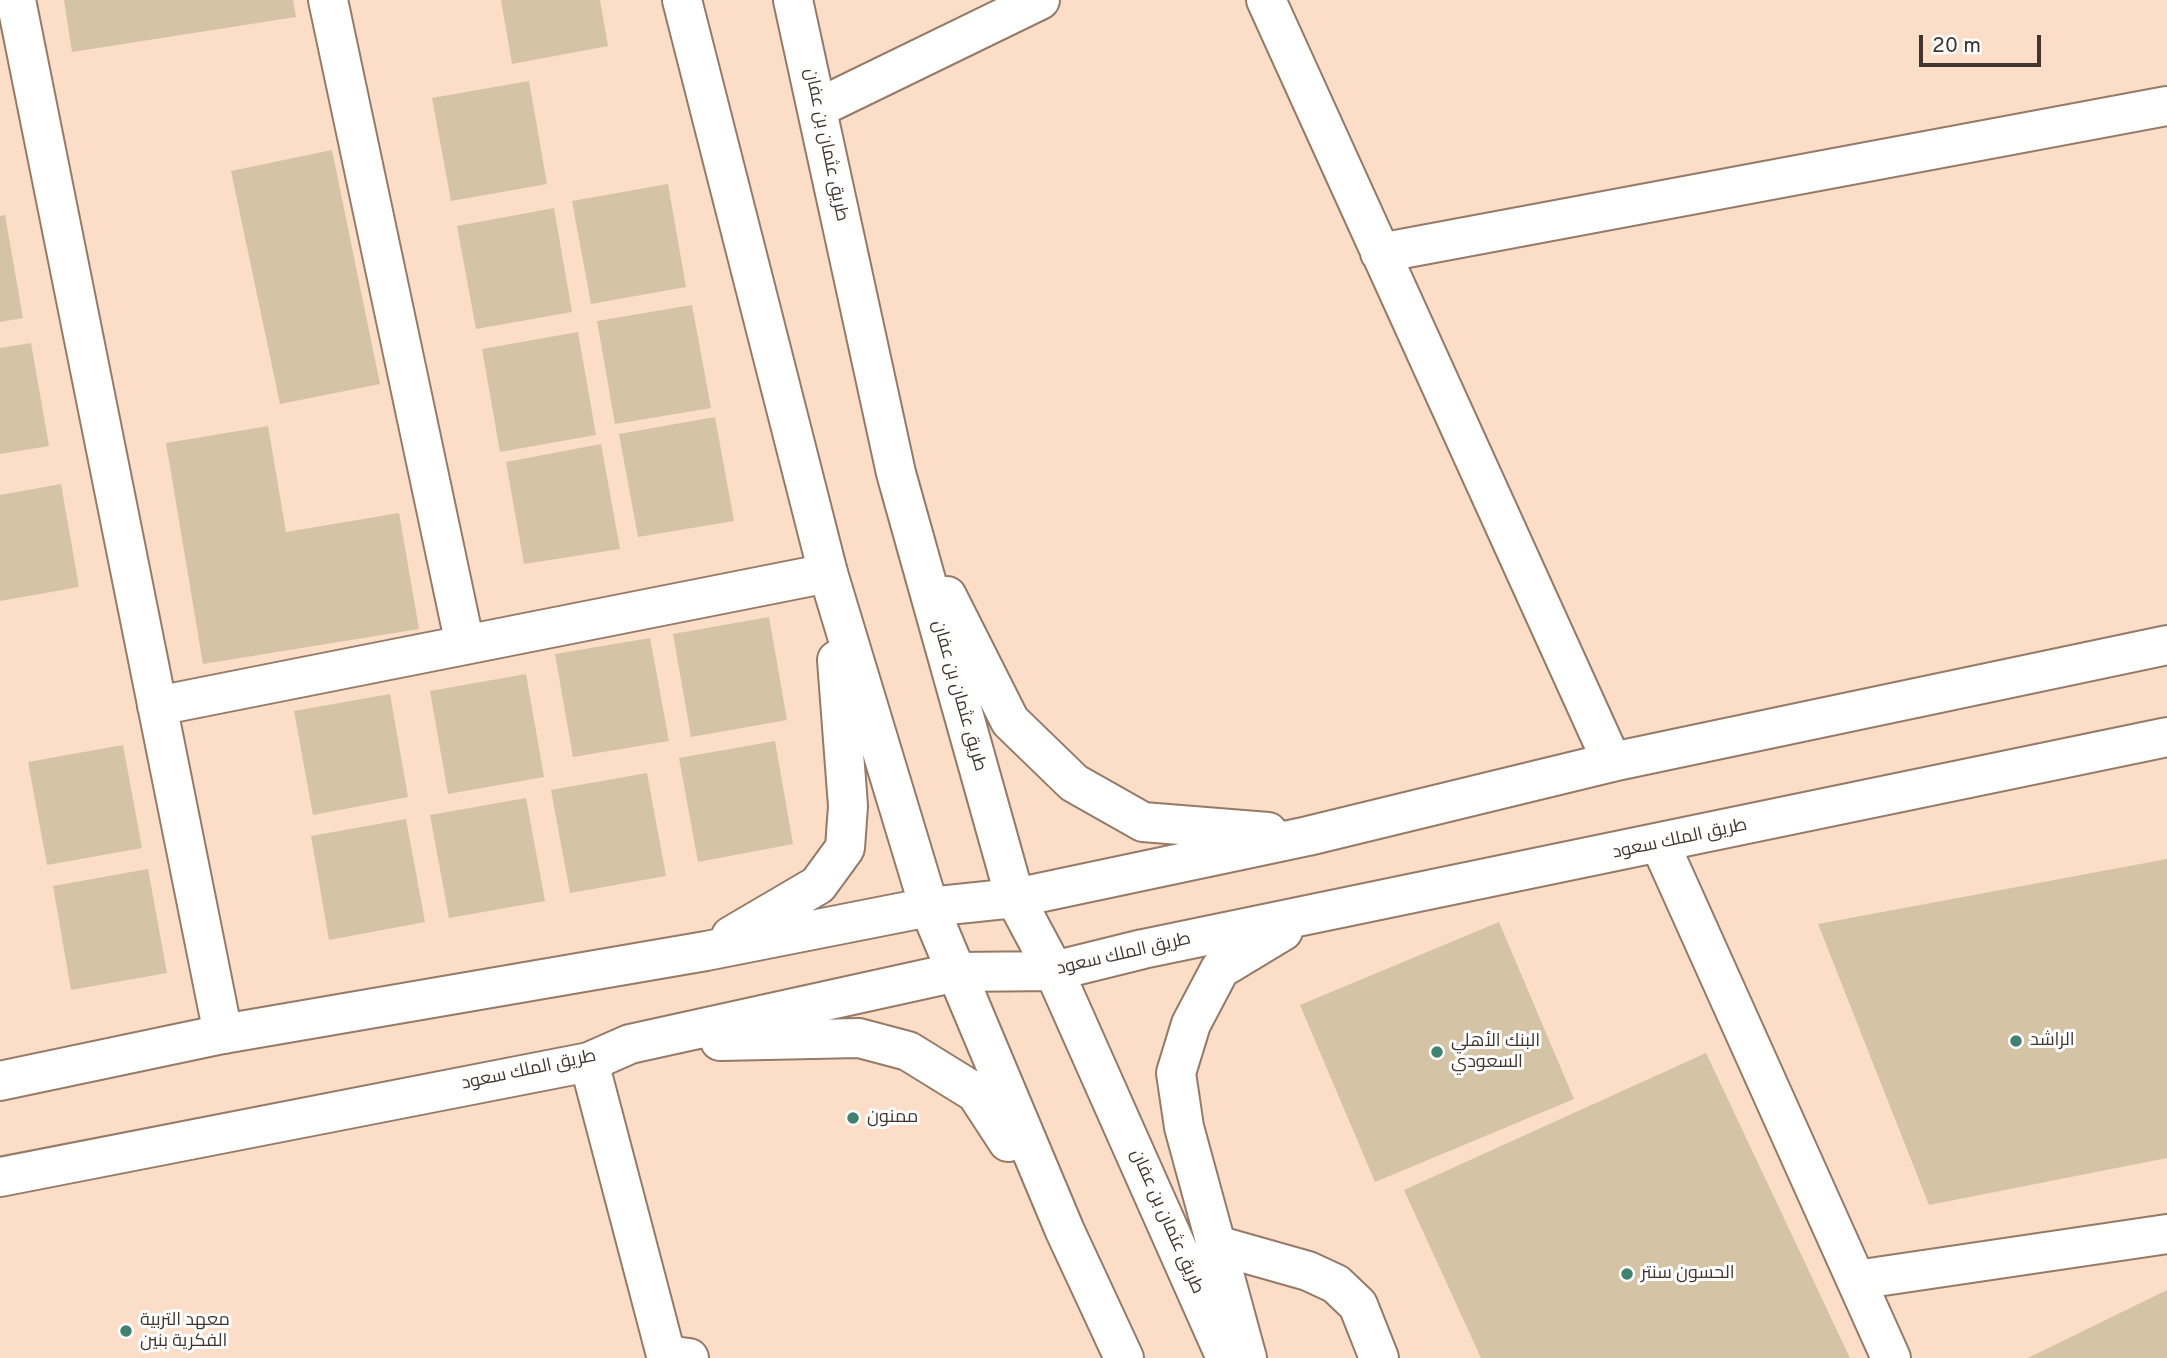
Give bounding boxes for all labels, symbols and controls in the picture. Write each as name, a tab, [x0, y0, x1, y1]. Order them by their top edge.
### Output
scale bar	[1922, 21, 2044, 65]
text: 20 m	[1932, 33, 1981, 60]
street label: طريق عثمان بن عفان	[798, 66, 852, 224]
street label: طريق عثمان بن عفان	[926, 618, 990, 774]
street label: طريق الملك سعود	[1611, 815, 1749, 865]
street label: طريق الملك سعود	[1055, 929, 1193, 981]
place label: الراشد	[2030, 1030, 2075, 1052]
place label: البنك الأهلي السعودي	[1451, 1031, 1540, 1074]
marker: الراشد	[2008, 1033, 2024, 1049]
marker: البنك الأهلي السعودي	[1429, 1044, 1445, 1060]
street label: طريق الملك سعود	[460, 1046, 598, 1096]
place label: ممنون	[867, 1107, 918, 1129]
marker: ممنون	[845, 1110, 861, 1126]
street label: طريق عثمان بن عفان	[1124, 1146, 1208, 1298]
place label: الحسون سنتر	[1641, 1263, 1735, 1285]
marker: الحسون سنتر	[1619, 1266, 1635, 1282]
place label: معهد التربية الفكرية بنين	[140, 1310, 230, 1352]
marker: معهد التربية الفكرية بنين	[118, 1323, 134, 1339]

